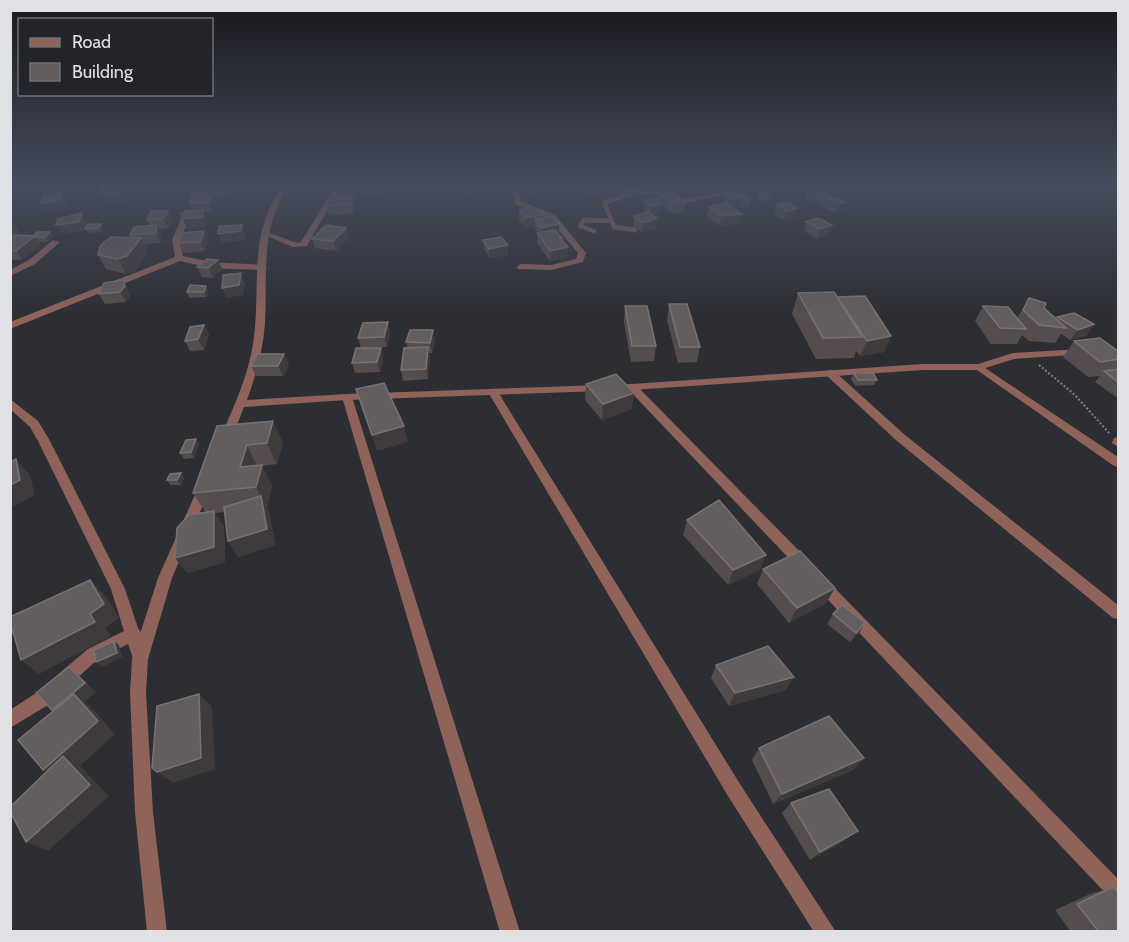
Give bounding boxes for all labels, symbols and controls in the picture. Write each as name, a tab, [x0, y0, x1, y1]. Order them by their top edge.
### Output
legend	[18, 18, 213, 96]
text: Road	[72, 31, 111, 53]
text: Building	[72, 61, 134, 83]

